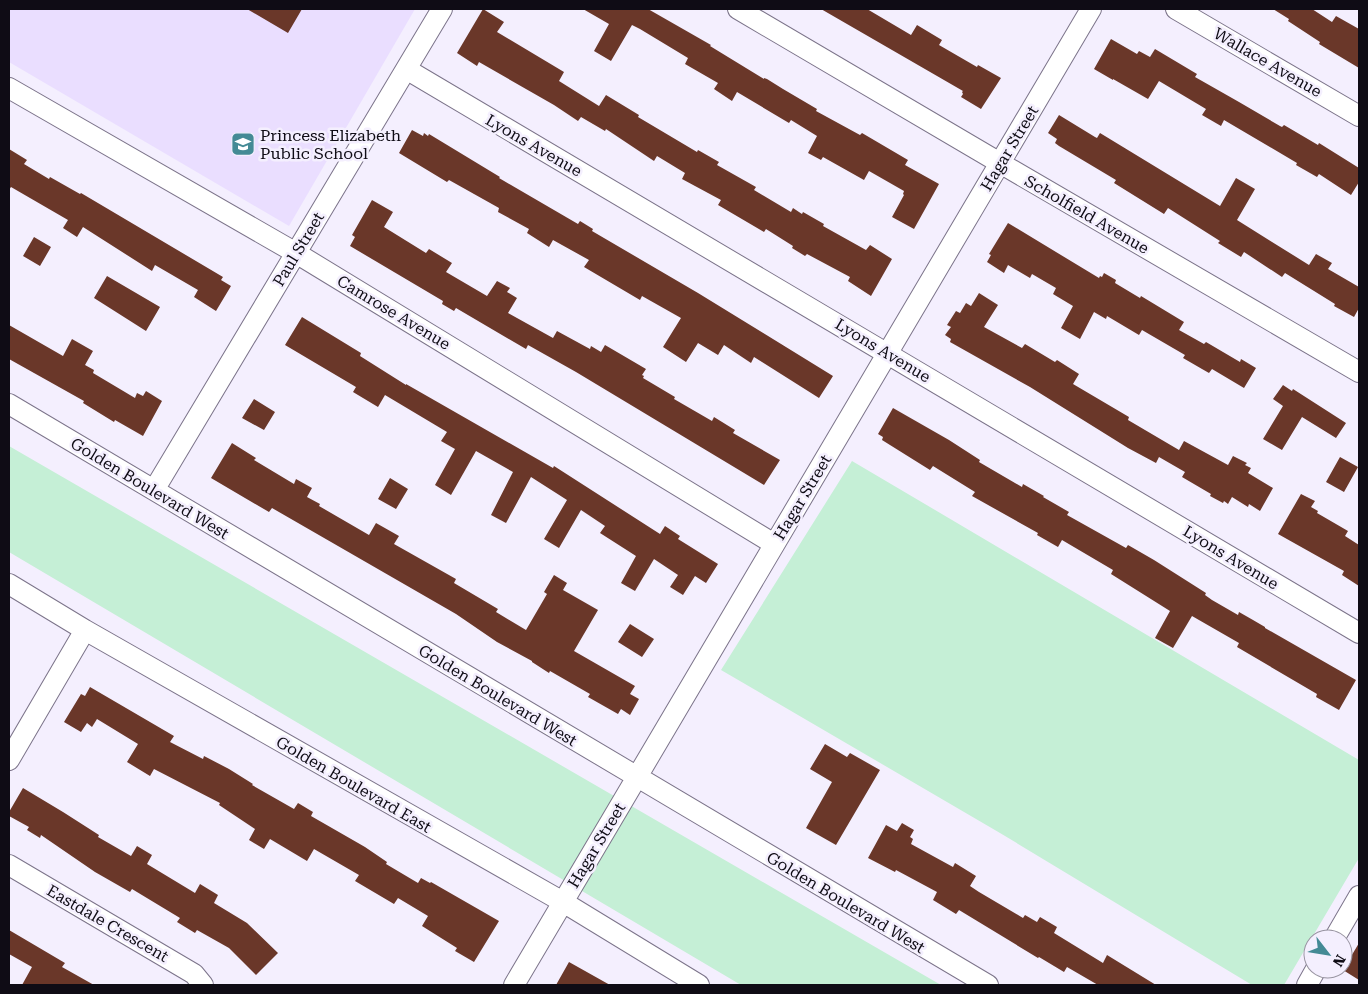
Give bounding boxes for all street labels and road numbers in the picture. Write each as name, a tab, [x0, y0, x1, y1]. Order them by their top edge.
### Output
street label: Wallace Avenue	[1210, 24, 1325, 101]
street label: Hagar Street	[977, 102, 1042, 194]
street label: Lyons Avenue	[482, 110, 585, 181]
street label: Scholfield Avenue	[1021, 171, 1152, 258]
street label: Paul Street	[269, 209, 328, 290]
street label: Camrose Avenue	[334, 271, 454, 354]
street label: Lyons Avenue	[832, 314, 934, 386]
street label: Golden Boulevard West	[67, 434, 232, 543]
street label: Hagar Street	[770, 451, 835, 543]
street label: Lyons Avenue	[1180, 521, 1282, 593]
street label: Golden Boulevard West	[415, 641, 580, 750]
street label: Golden Boulevard East	[273, 732, 435, 837]
street label: Hagar Street	[564, 799, 629, 891]
street label: Golden Boulevard West	[763, 848, 928, 957]
street label: Eastdale Crescent	[43, 881, 172, 966]

